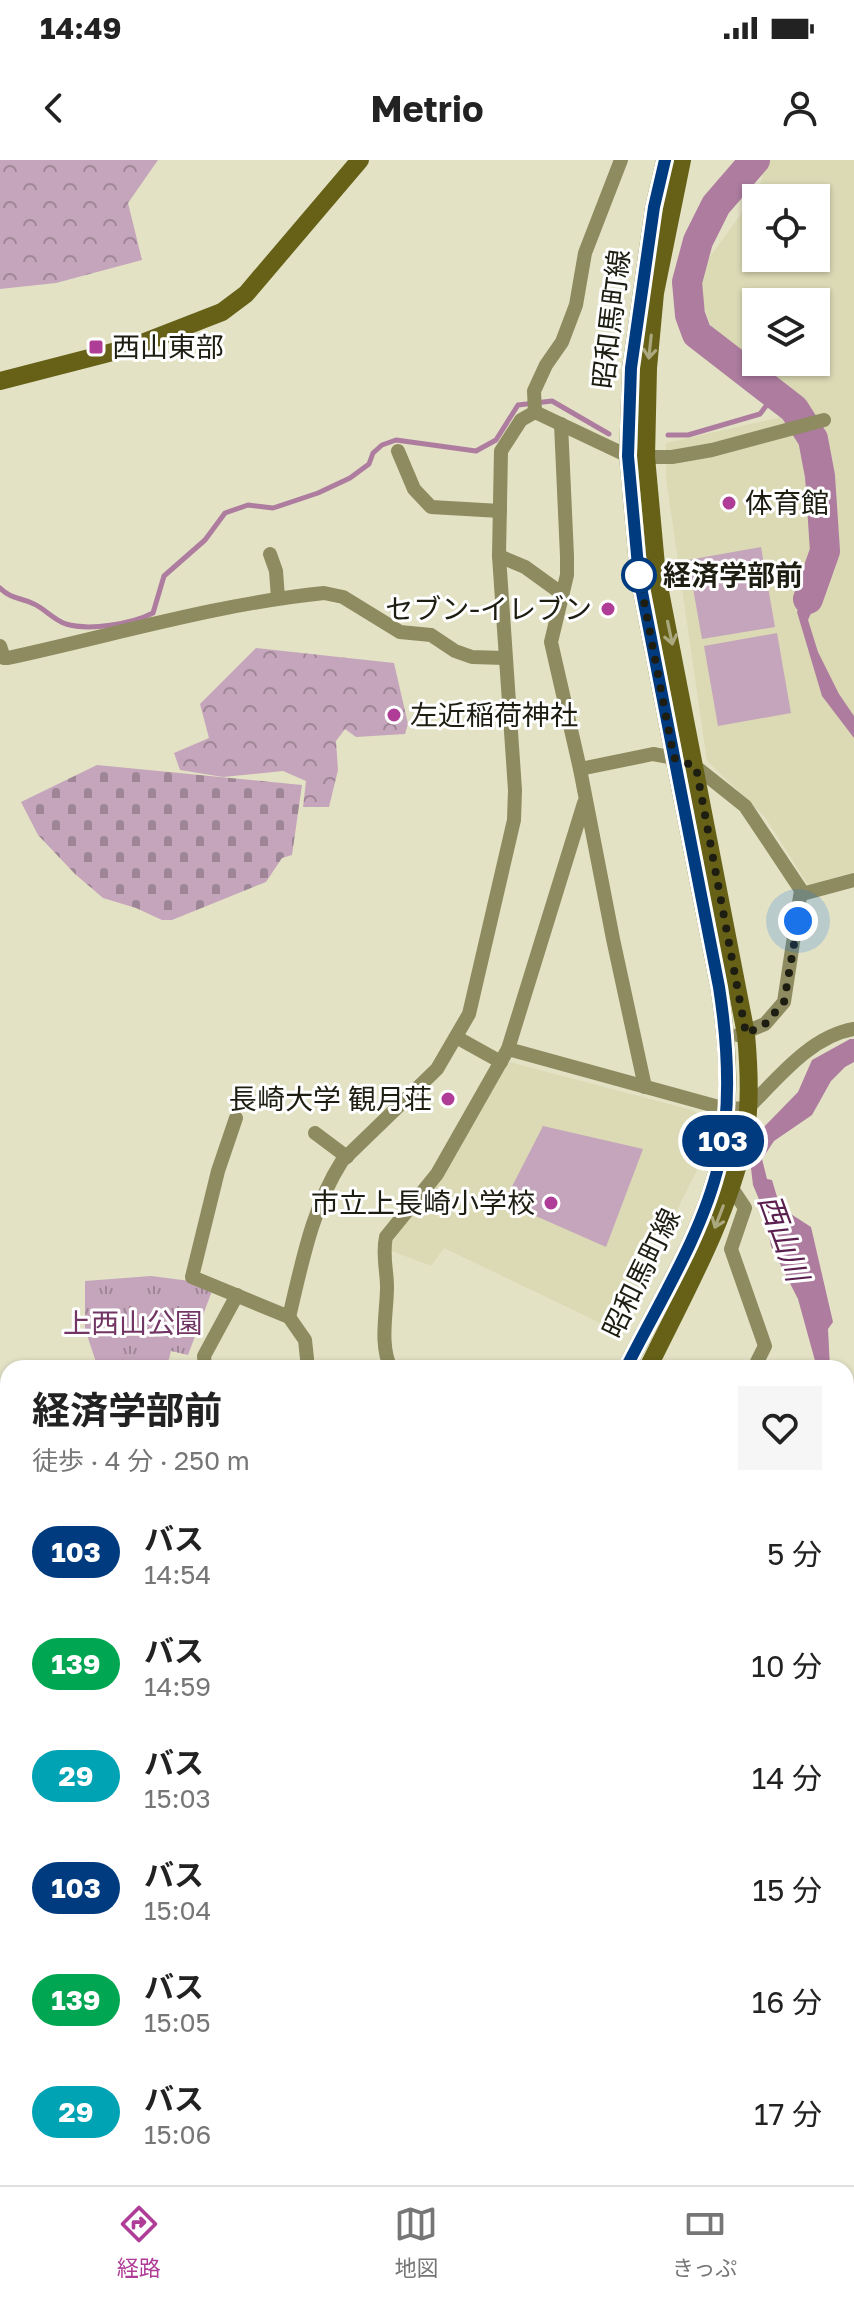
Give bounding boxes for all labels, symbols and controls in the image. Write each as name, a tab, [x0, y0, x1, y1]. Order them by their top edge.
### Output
text: 14:49	[40, 10, 122, 46]
icon: back	[32, 86, 76, 130]
icon: person	[778, 86, 822, 130]
text: Metrio	[370, 87, 484, 130]
map controls	[742, 184, 830, 376]
button: locate	[742, 184, 830, 272]
street label: 昭和馬町線	[586, 247, 635, 390]
button: layers	[742, 288, 830, 376]
place label: 西山東部	[112, 330, 224, 363]
one-way arrow	[643, 333, 658, 360]
marker: 西山東部	[87, 338, 105, 356]
place label: 体育館	[745, 486, 829, 519]
marker: 体育館	[720, 494, 738, 512]
marker: 経済学部前	[622, 558, 656, 592]
place label: 経済学部前	[663, 558, 803, 591]
place label: セブン-イレブン	[385, 592, 592, 625]
marker: セブン-イレブン	[599, 600, 617, 618]
one-way arrow	[663, 620, 678, 645]
place label: 左近稲荷神社	[410, 698, 578, 731]
marker: 左近稲荷神社	[385, 706, 403, 724]
your location	[778, 901, 818, 941]
place label: 長崎大学 観月荘	[229, 1082, 432, 1115]
marker: 長崎大学 観月荘	[439, 1090, 457, 1108]
line badge: 103	[677, 1115, 769, 1167]
text: 103	[698, 1124, 748, 1157]
place label: 市立上長崎小学校	[311, 1186, 535, 1219]
water label: 西山川	[752, 1189, 817, 1289]
marker: 市立上長崎小学校	[542, 1194, 560, 1212]
street label: 昭和馬町線	[595, 1203, 686, 1343]
one-way arrow	[711, 1204, 725, 1229]
park label: 上西山公園	[63, 1306, 203, 1339]
button: heart	[738, 1386, 822, 1470]
text: 経済学部前	[32, 1387, 222, 1432]
text: 徒歩 · 4 分 · 250 m	[32, 1445, 250, 1476]
text: バス	[144, 1521, 204, 1557]
text: 103	[51, 1535, 101, 1568]
text: 5 分	[767, 1536, 822, 1572]
text: 14:54	[144, 1559, 211, 1590]
text: バス	[144, 1633, 204, 1669]
text: 139	[51, 1647, 101, 1680]
text: 10 分	[751, 1648, 822, 1684]
text: 14:59	[144, 1671, 211, 1702]
text: バス	[144, 1745, 204, 1781]
text: 29	[59, 1759, 93, 1792]
text: 14 分	[752, 1760, 822, 1796]
text: 15:03	[144, 1783, 211, 1814]
text: バス	[144, 1857, 204, 1893]
text: 103	[51, 1871, 101, 1904]
text: 15 分	[753, 1872, 822, 1908]
text: 15:04	[144, 1895, 211, 1926]
text: バス	[144, 1969, 204, 2005]
text: 139	[51, 1983, 101, 2016]
text: 16 分	[752, 1984, 822, 2020]
text: 15:05	[144, 2007, 211, 2038]
text: バス	[144, 2081, 204, 2117]
text: 29	[59, 2095, 93, 2128]
text: 17 分	[754, 2096, 822, 2132]
text: 15:06	[144, 2119, 211, 2150]
tab: 経路	[117, 2202, 161, 2282]
tab: 地図	[394, 2202, 438, 2282]
tab: きっぷ	[672, 2202, 737, 2282]

